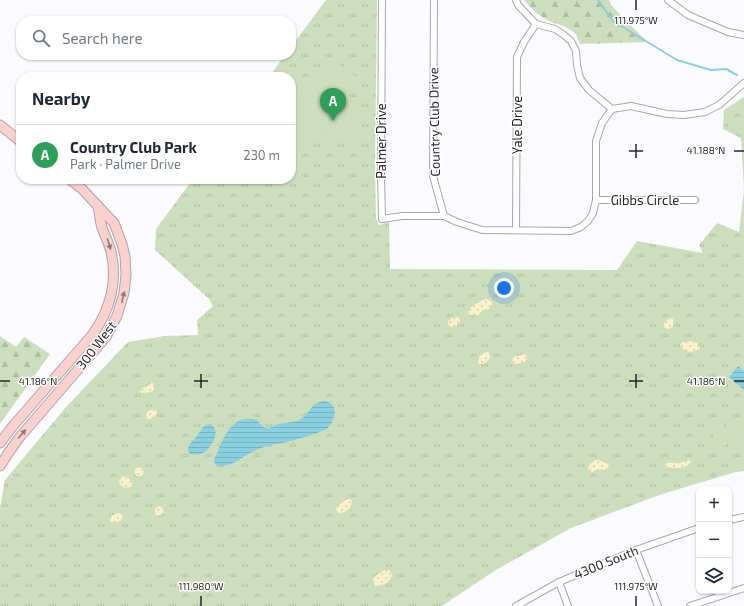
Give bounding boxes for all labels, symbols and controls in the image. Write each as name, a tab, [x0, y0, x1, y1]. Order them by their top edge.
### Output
text: 111.975°W	[614, 14, 658, 26]
search box	[16, 16, 296, 60]
icon: search	[30, 27, 52, 49]
text: Search here	[62, 29, 143, 47]
street label: Country Club Drive	[425, 67, 443, 177]
text: Nearby	[32, 88, 90, 108]
pin: A	[320, 88, 346, 121]
street label: Yale Drive	[509, 96, 525, 154]
street label: Palmer Drive	[373, 103, 389, 179]
text: Country Club Park	[70, 138, 197, 156]
text: 41.188°N	[687, 144, 725, 156]
text: A	[41, 147, 49, 163]
text: 230 m	[243, 147, 280, 163]
text: Park · Palmer Drive	[70, 156, 181, 172]
street label: Gibbs Circle	[611, 192, 679, 208]
one-way arrow	[106, 239, 112, 251]
your location	[494, 278, 514, 298]
one-way arrow	[121, 291, 127, 303]
street label: 300 West	[73, 318, 119, 372]
text: 41.186°N	[19, 375, 57, 387]
text: 41.186°N	[687, 375, 725, 387]
one-way arrow	[18, 429, 27, 440]
map controls	[696, 486, 732, 594]
button: +	[696, 486, 732, 522]
button: −	[696, 522, 732, 558]
street label: 4300 South	[571, 542, 641, 582]
button: layers	[696, 558, 732, 594]
text: 111.980°W	[178, 580, 224, 592]
text: 111.975°W	[614, 580, 658, 592]

